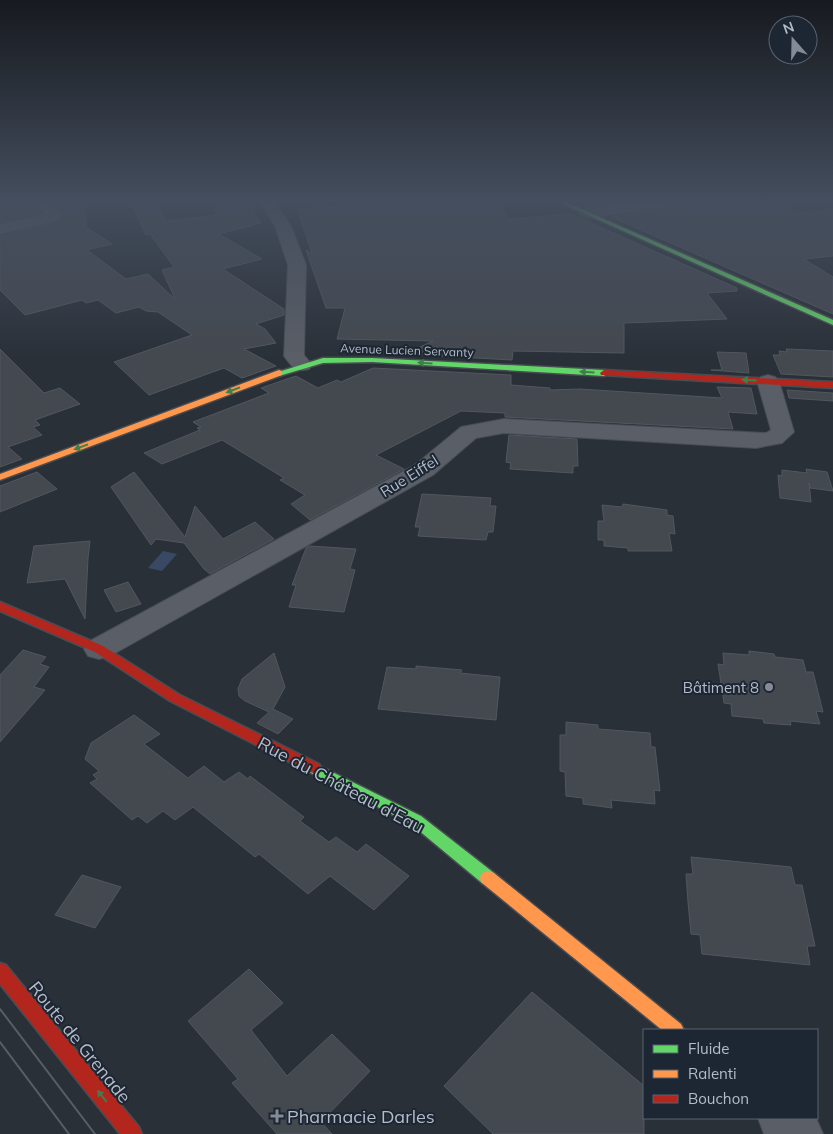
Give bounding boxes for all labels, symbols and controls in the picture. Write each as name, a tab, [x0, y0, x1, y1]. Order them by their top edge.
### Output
north arrow	[768, 15, 818, 65]
text: N	[781, 18, 797, 38]
street label: Avenue Lucien Servanty	[340, 340, 475, 360]
one-way arrow	[417, 359, 433, 367]
one-way arrow	[579, 367, 595, 375]
one-way arrow	[741, 376, 757, 384]
one-way arrow	[225, 386, 240, 394]
one-way arrow	[73, 443, 88, 451]
street label: Rue Eiffel	[376, 451, 442, 501]
place label: Bâtiment 8	[683, 678, 759, 697]
marker: Bâtiment 8	[763, 681, 775, 693]
street label: Rue du Château d'Eau	[254, 731, 428, 839]
street label: Route de Grenade	[24, 976, 136, 1108]
legend	[643, 1029, 818, 1119]
text: Fluide	[688, 1039, 729, 1058]
text: Ralenti	[688, 1064, 737, 1083]
text: Bouchon	[688, 1089, 749, 1108]
one-way arrow	[96, 1090, 107, 1103]
place label: Pharmacie Darles	[287, 1105, 435, 1128]
marker: Pharmacie Darles	[271, 1110, 283, 1122]

